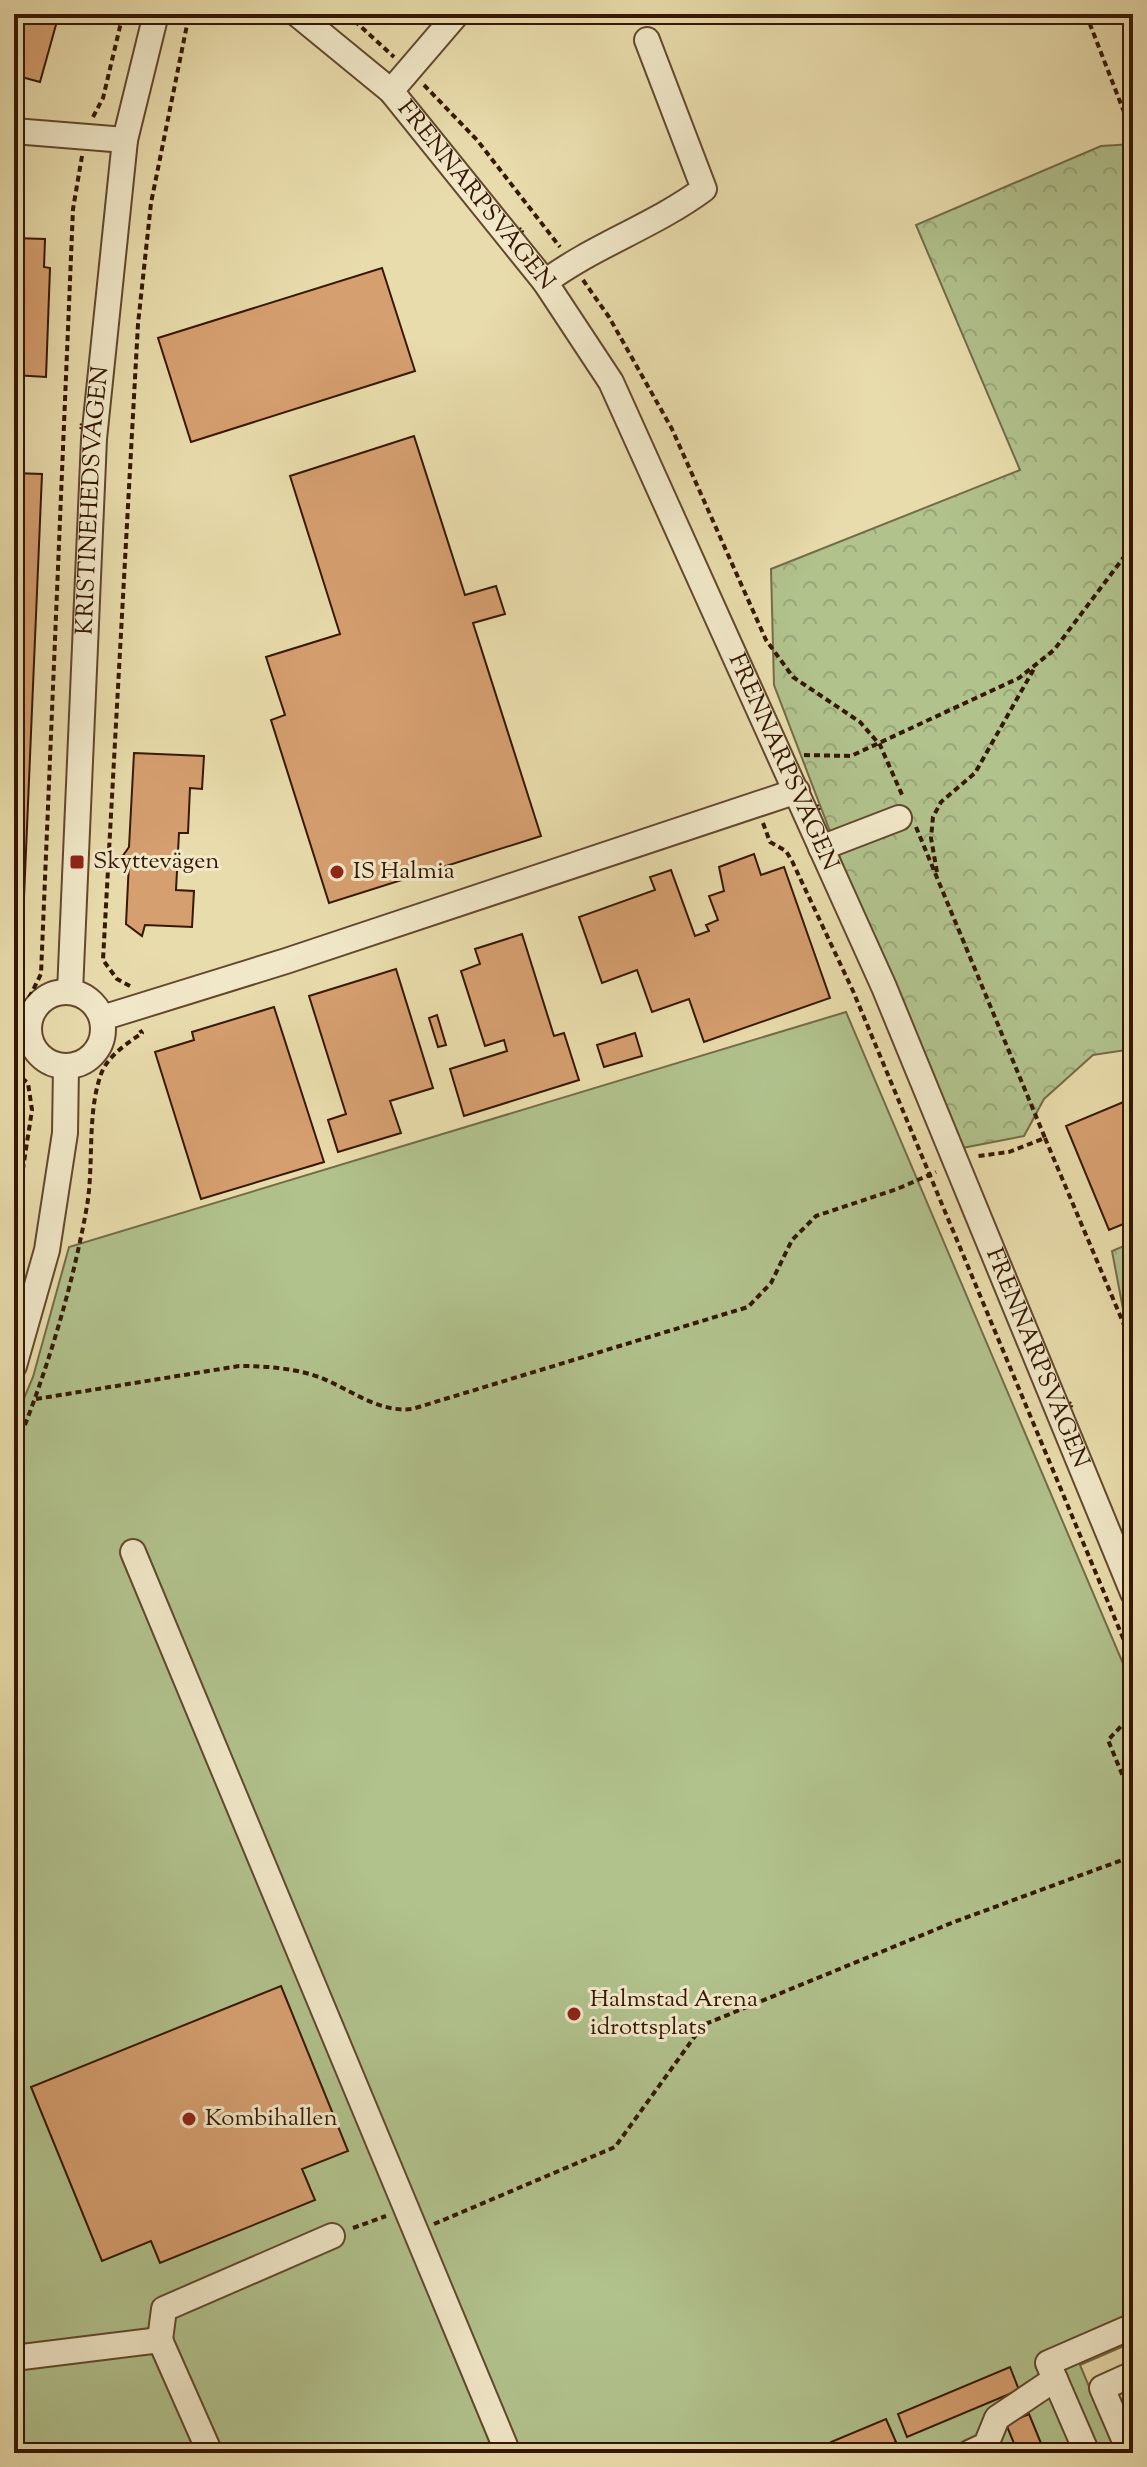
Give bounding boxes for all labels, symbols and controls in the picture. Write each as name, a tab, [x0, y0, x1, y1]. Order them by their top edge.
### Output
street label: FRENNARPSVÄGEN	[388, 94, 562, 298]
street label: KRISTINEHEDSVÄGEN	[69, 365, 118, 636]
street label: FRENNARPSVÄGEN	[719, 648, 846, 876]
place label: Skyttevägen	[93, 845, 220, 879]
marker: Skyttevägen	[68, 853, 86, 871]
place label: IS Halmia	[353, 855, 455, 889]
marker: IS Halmia	[328, 863, 346, 881]
street label: FRENNARPSVÄGEN	[976, 1243, 1097, 1474]
place label: Halmstad Arena idrottsplats	[590, 1983, 758, 2045]
marker: Halmstad Arena idrottsplats	[565, 2005, 583, 2023]
place label: Kombihallen	[205, 2102, 338, 2136]
marker: Kombihallen	[180, 2110, 198, 2128]

